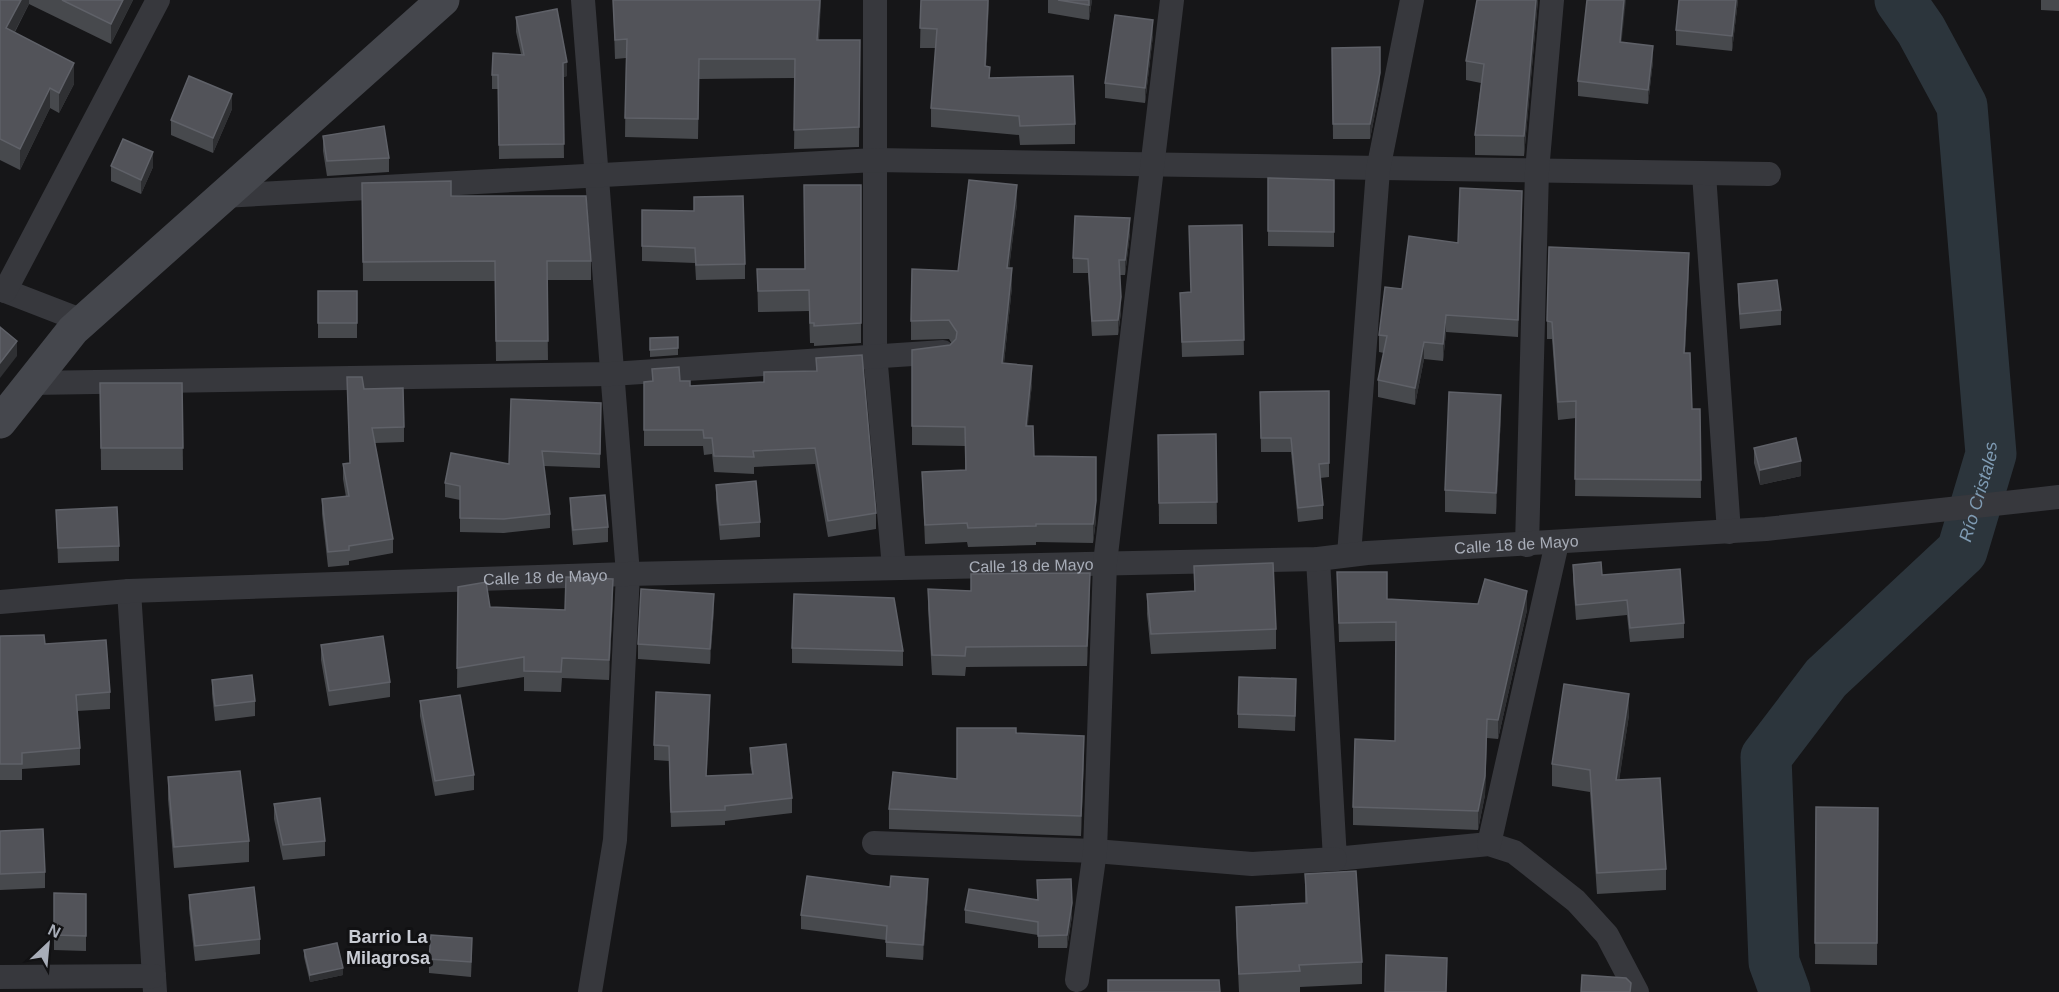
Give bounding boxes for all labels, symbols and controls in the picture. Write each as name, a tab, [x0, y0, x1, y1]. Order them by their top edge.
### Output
water label: Río Cristales	[1955, 441, 2001, 544]
street label: Calle 18 de Mayo	[1454, 532, 1579, 557]
street label: Calle 18 de Mayo	[969, 556, 1094, 576]
street label: Calle 18 de Mayo	[483, 567, 608, 588]
north arrow	[18, 914, 78, 974]
text: N	[45, 921, 63, 941]
district label: Barrio La Milagrosa	[346, 927, 431, 968]

